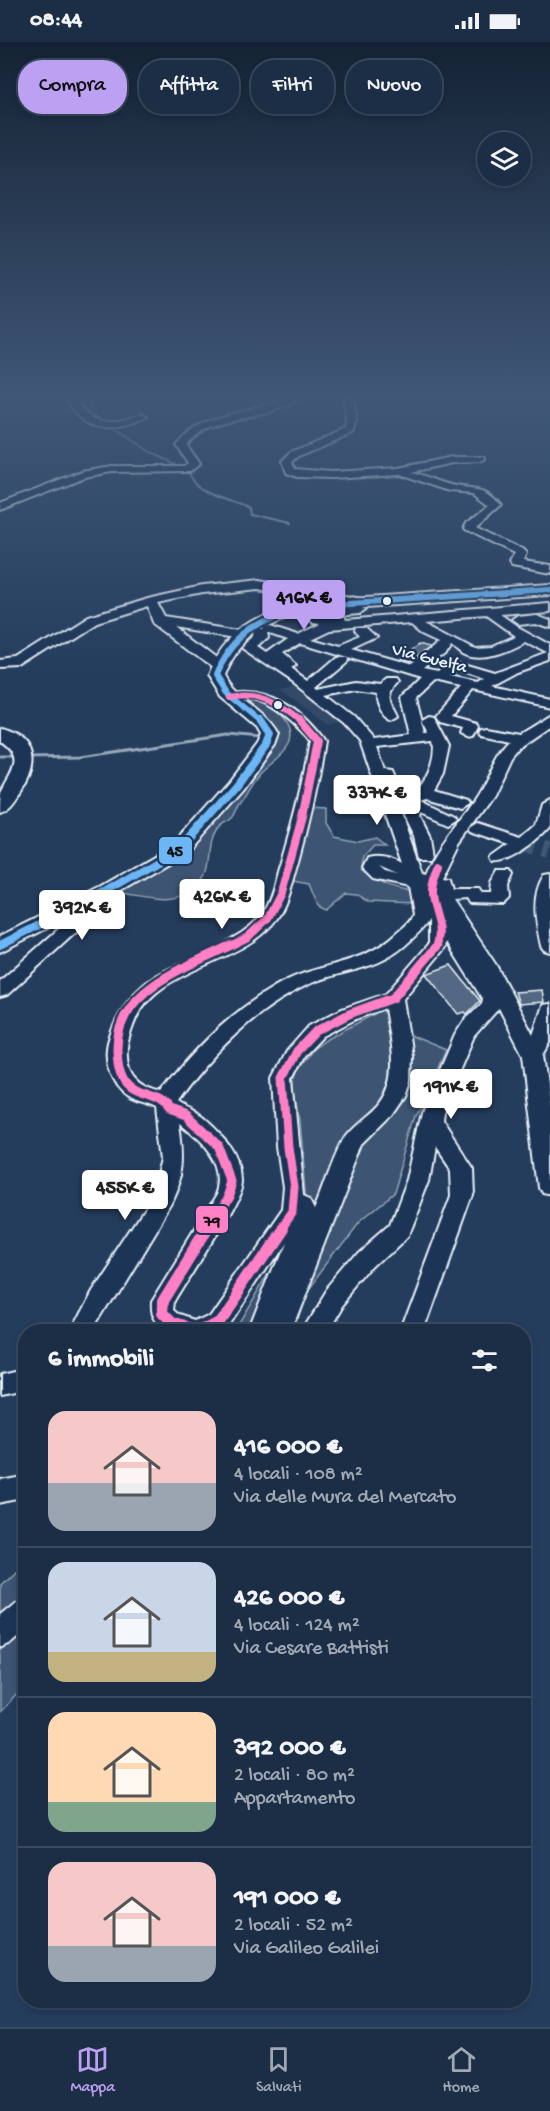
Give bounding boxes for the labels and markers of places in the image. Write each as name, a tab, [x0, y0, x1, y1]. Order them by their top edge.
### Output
pin: 416K €	[255, 580, 353, 631]
unlabelled marker	[381, 595, 393, 607]
unlabelled marker	[272, 699, 284, 711]
pin: 337K €	[328, 775, 426, 826]
pin: 426K €	[173, 879, 271, 930]
pin: 392K €	[33, 890, 131, 941]
pin: 191K €	[402, 1069, 500, 1120]
pin: 455K €	[76, 1170, 174, 1221]

